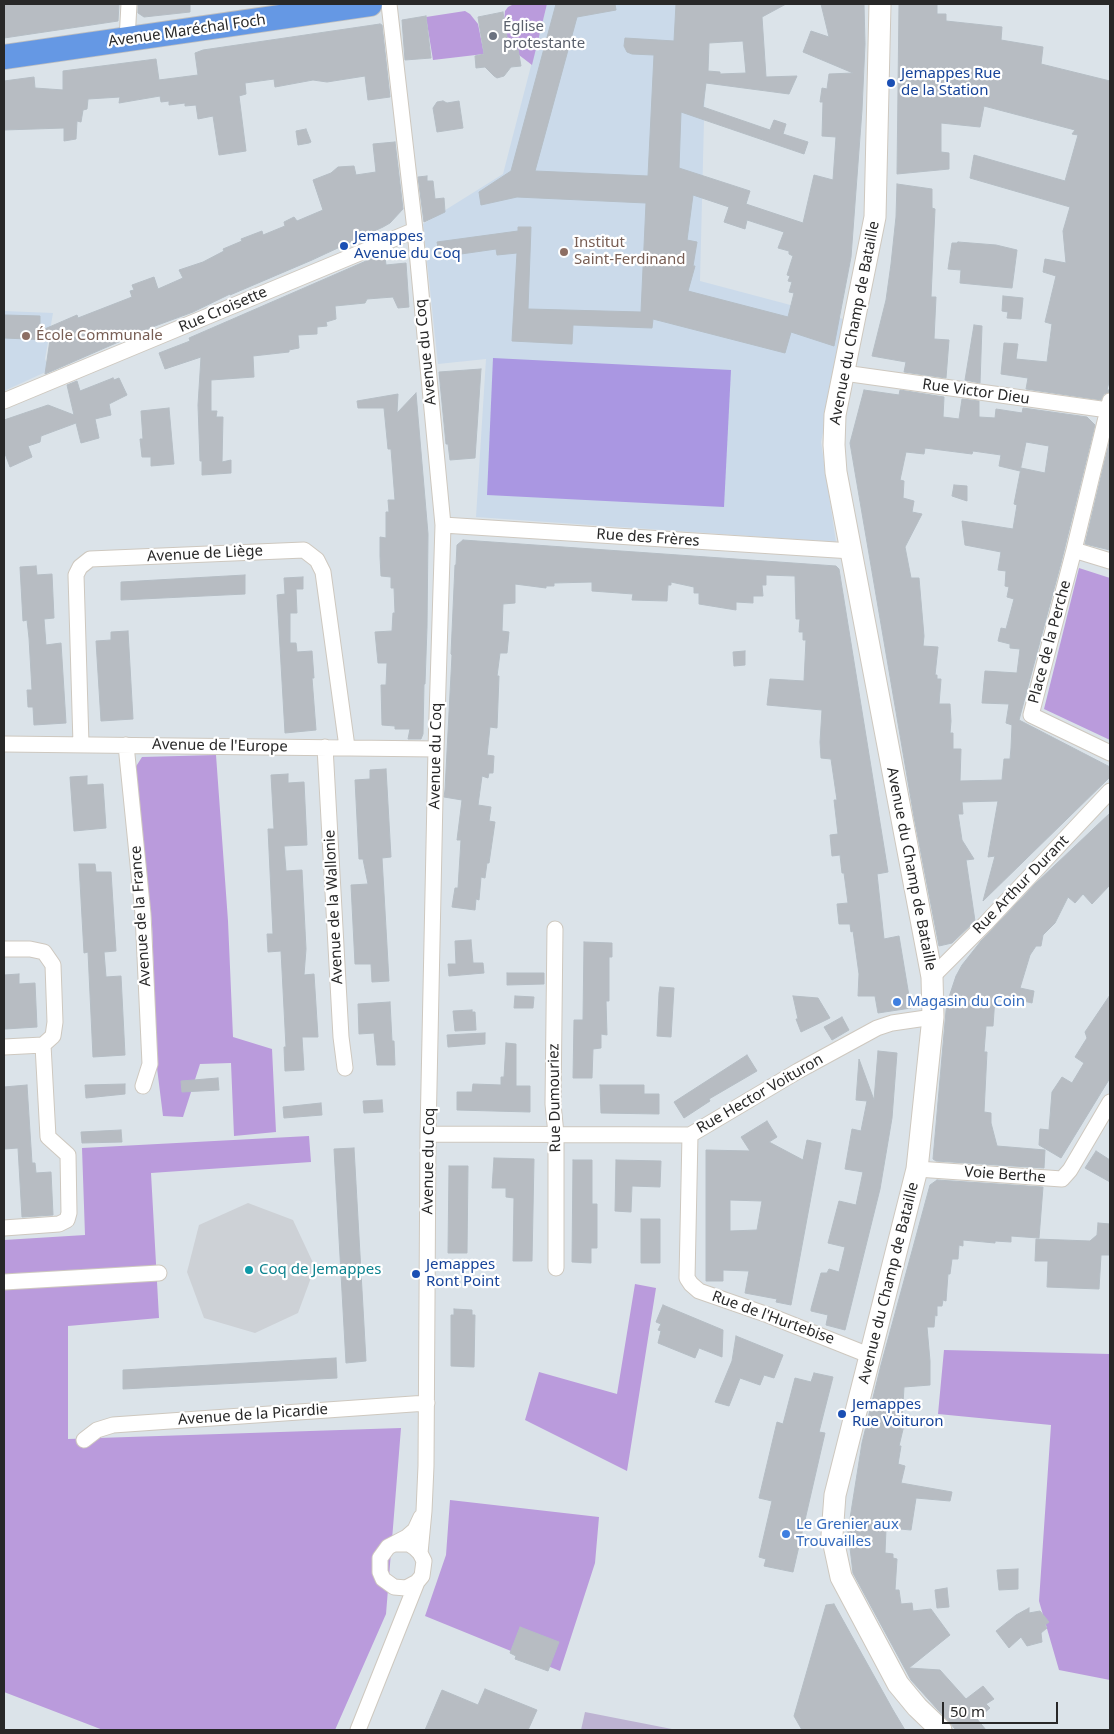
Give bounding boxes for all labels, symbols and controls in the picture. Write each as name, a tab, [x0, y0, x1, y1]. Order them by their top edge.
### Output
street label: Avenue Maréchal Foch	[107, 11, 267, 51]
place label: Église protestante	[503, 18, 585, 53]
marker: Église protestante	[487, 30, 499, 42]
place label: Jemappes Rue de la Station	[901, 65, 1001, 100]
marker: Jemappes Rue de la Station	[885, 77, 897, 89]
street label: Avenue du Champ de Bataille	[826, 220, 884, 426]
place label: Jemappes Avenue du Coq	[354, 228, 461, 263]
place label: Institut Saint-Ferdinand	[574, 234, 685, 269]
marker: Jemappes Avenue du Coq	[338, 240, 350, 252]
marker: Institut Saint-Ferdinand	[558, 246, 570, 258]
street label: Rue Croisette	[176, 283, 270, 337]
street label: Avenue du Coq	[411, 298, 441, 406]
place label: École Communale	[36, 327, 163, 345]
marker: École Communale	[20, 330, 32, 342]
street label: Rue Victor Dieu	[921, 376, 1031, 408]
street label: Rue des Frères	[596, 525, 700, 551]
street label: Avenue de Liège	[147, 542, 263, 566]
street label: Place de la Perche	[1025, 578, 1075, 706]
street label: Avenue du Coq	[426, 702, 446, 810]
street label: Avenue de l'Europe	[152, 736, 288, 756]
street label: Avenue du Champ de Bataille	[882, 766, 940, 972]
street label: Avenue de la Wallonie	[321, 829, 347, 985]
street label: Rue Arthur Durant	[969, 832, 1073, 938]
street label: Avenue de la France	[127, 845, 155, 987]
place label: Magasin du Coin	[907, 993, 1025, 1011]
marker: Magasin du Coin	[891, 996, 903, 1008]
street label: Rue Dumouriez	[545, 1043, 565, 1153]
street label: Rue Hector Voituron	[694, 1050, 826, 1138]
street label: Avenue du Coq	[419, 1107, 439, 1215]
street label: Voie Berthe	[964, 1163, 1046, 1187]
street label: Avenue du Champ de Bataille	[855, 1180, 923, 1386]
place label: Jemappes Ront Point	[426, 1256, 500, 1291]
place label: Coq de Jemappes	[259, 1261, 381, 1279]
marker: Coq de Jemappes	[243, 1264, 255, 1276]
marker: Jemappes Ront Point	[410, 1268, 422, 1280]
street label: Rue de l'Hurtebise	[709, 1287, 837, 1349]
place label: Jemappes Rue Voituron	[852, 1396, 944, 1431]
street label: Avenue de la Picardie	[177, 1401, 329, 1429]
marker: Jemappes Rue Voituron	[836, 1408, 848, 1420]
place label: Le Grenier aux Trouvailles	[796, 1516, 899, 1551]
marker: Le Grenier aux Trouvailles	[780, 1528, 792, 1540]
scale bar	[944, 1692, 1060, 1724]
text: 50 m	[950, 1701, 985, 1721]

